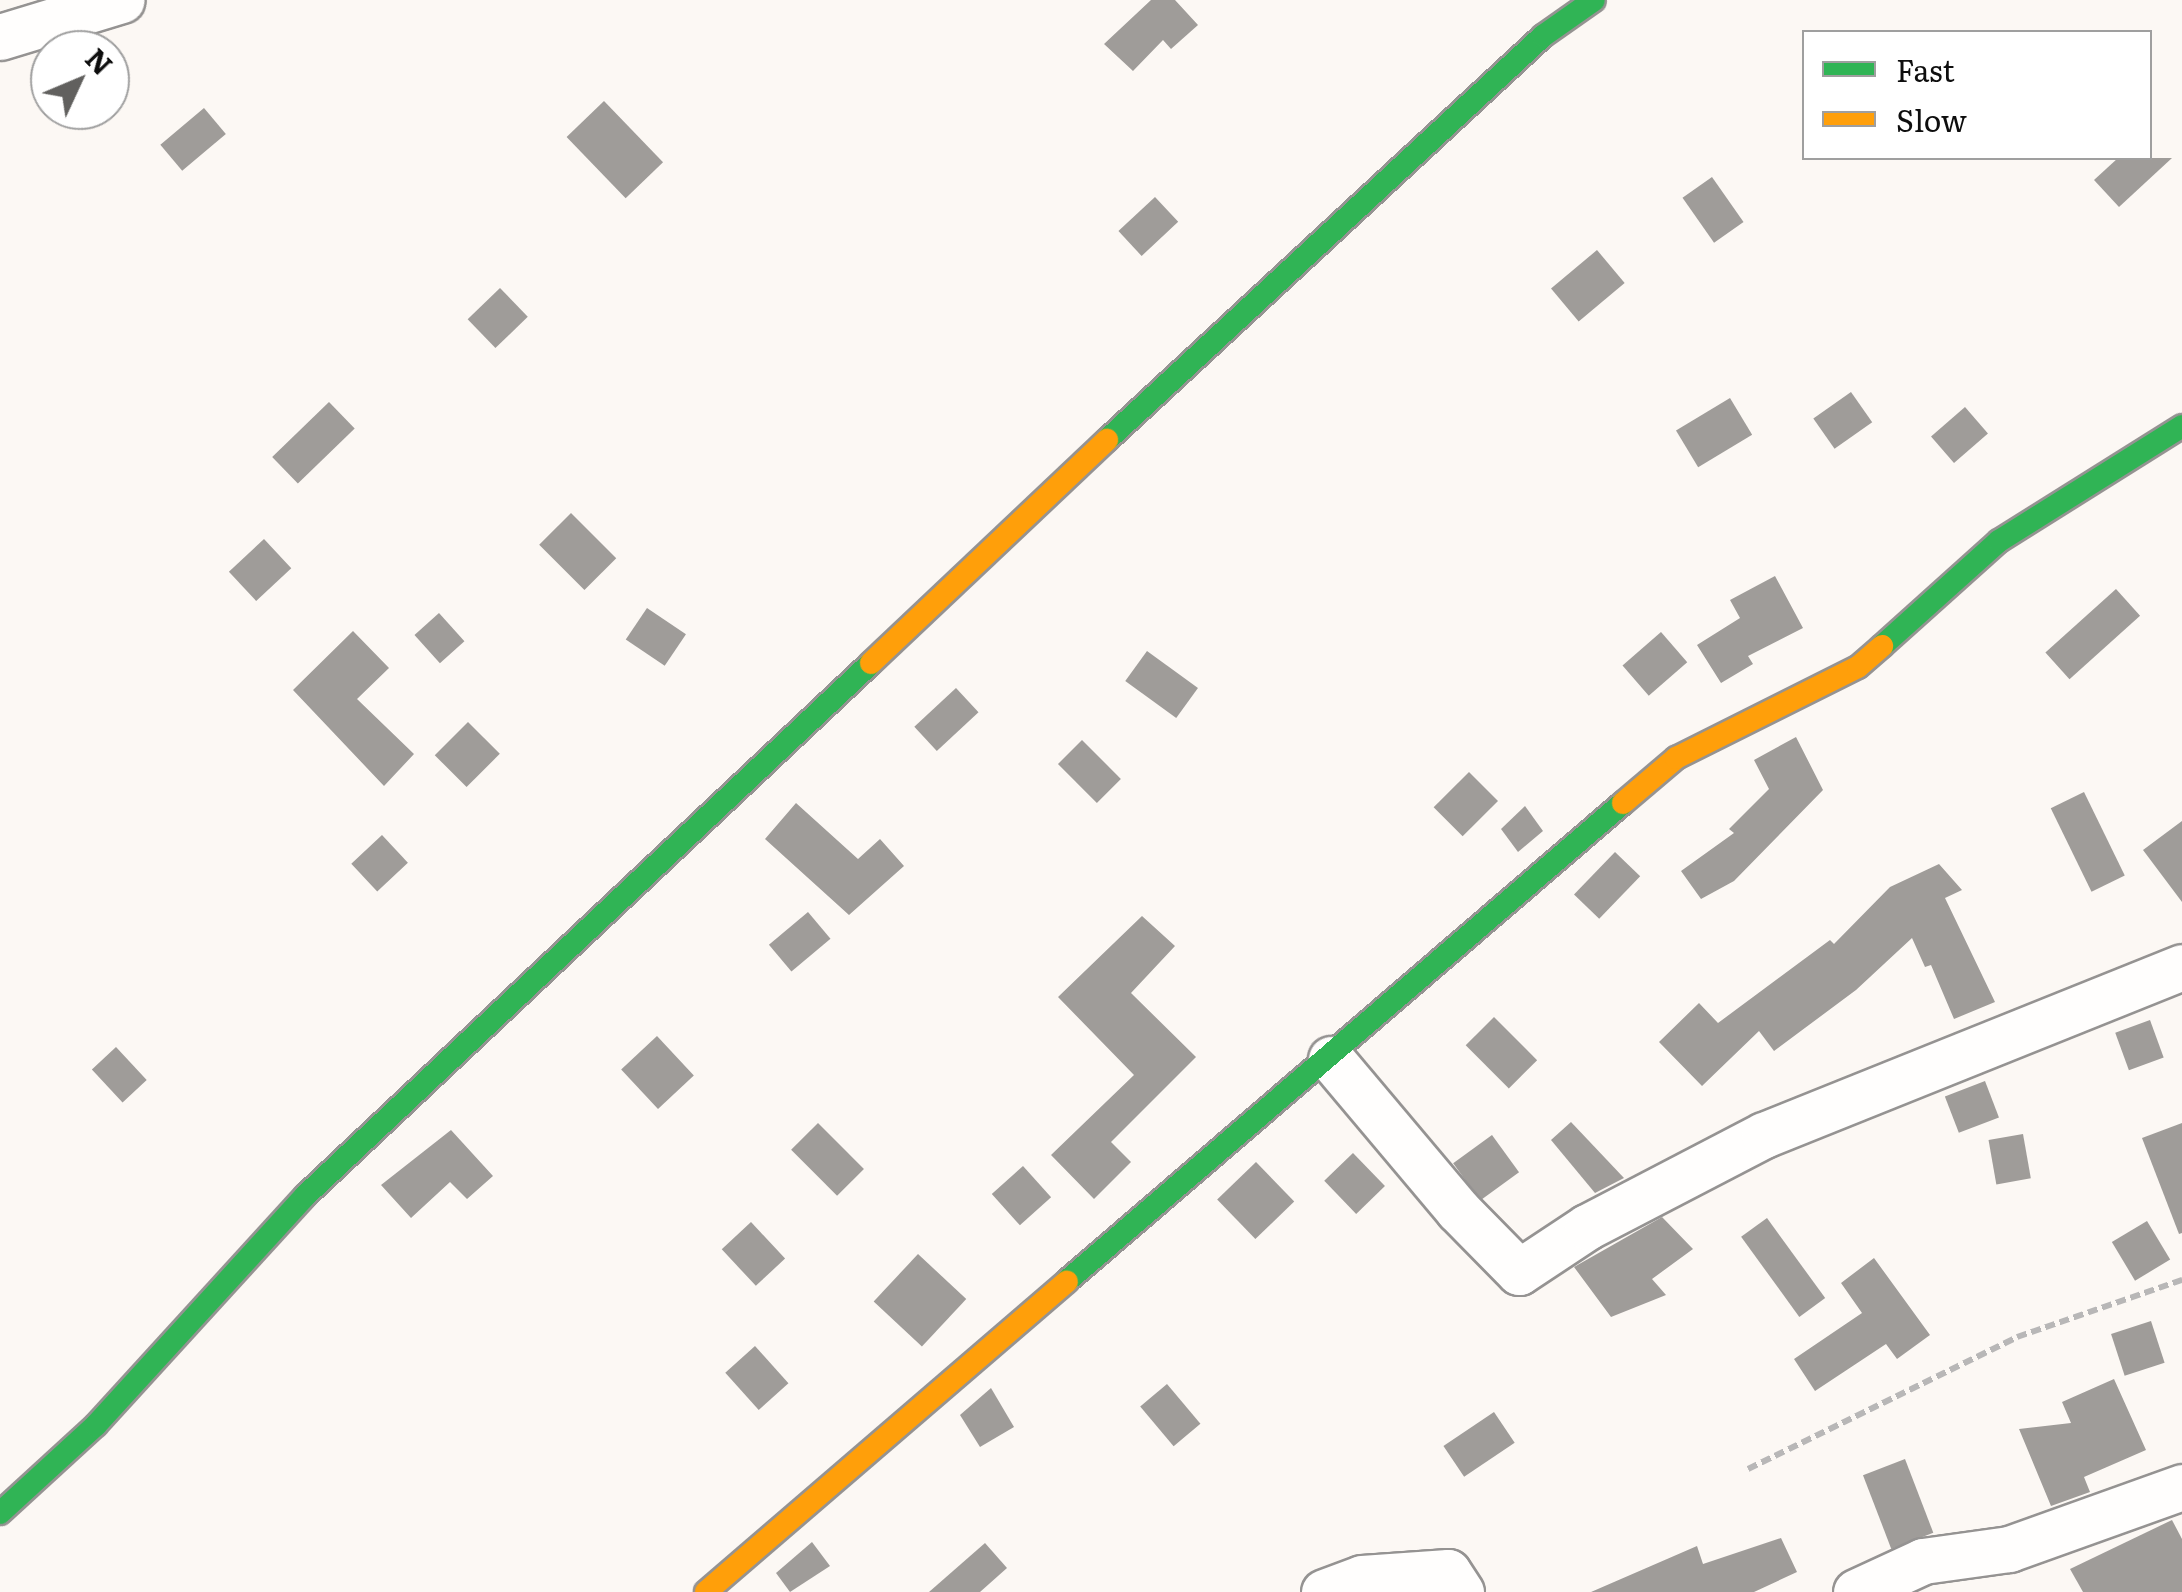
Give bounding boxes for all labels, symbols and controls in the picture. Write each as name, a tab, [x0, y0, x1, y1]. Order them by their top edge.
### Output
north arrow	[30, 30, 130, 130]
legend	[1802, 30, 2152, 160]
text: N	[77, 38, 123, 84]
text: Fast	[1896, 47, 1955, 91]
text: Slow	[1896, 97, 1967, 141]

